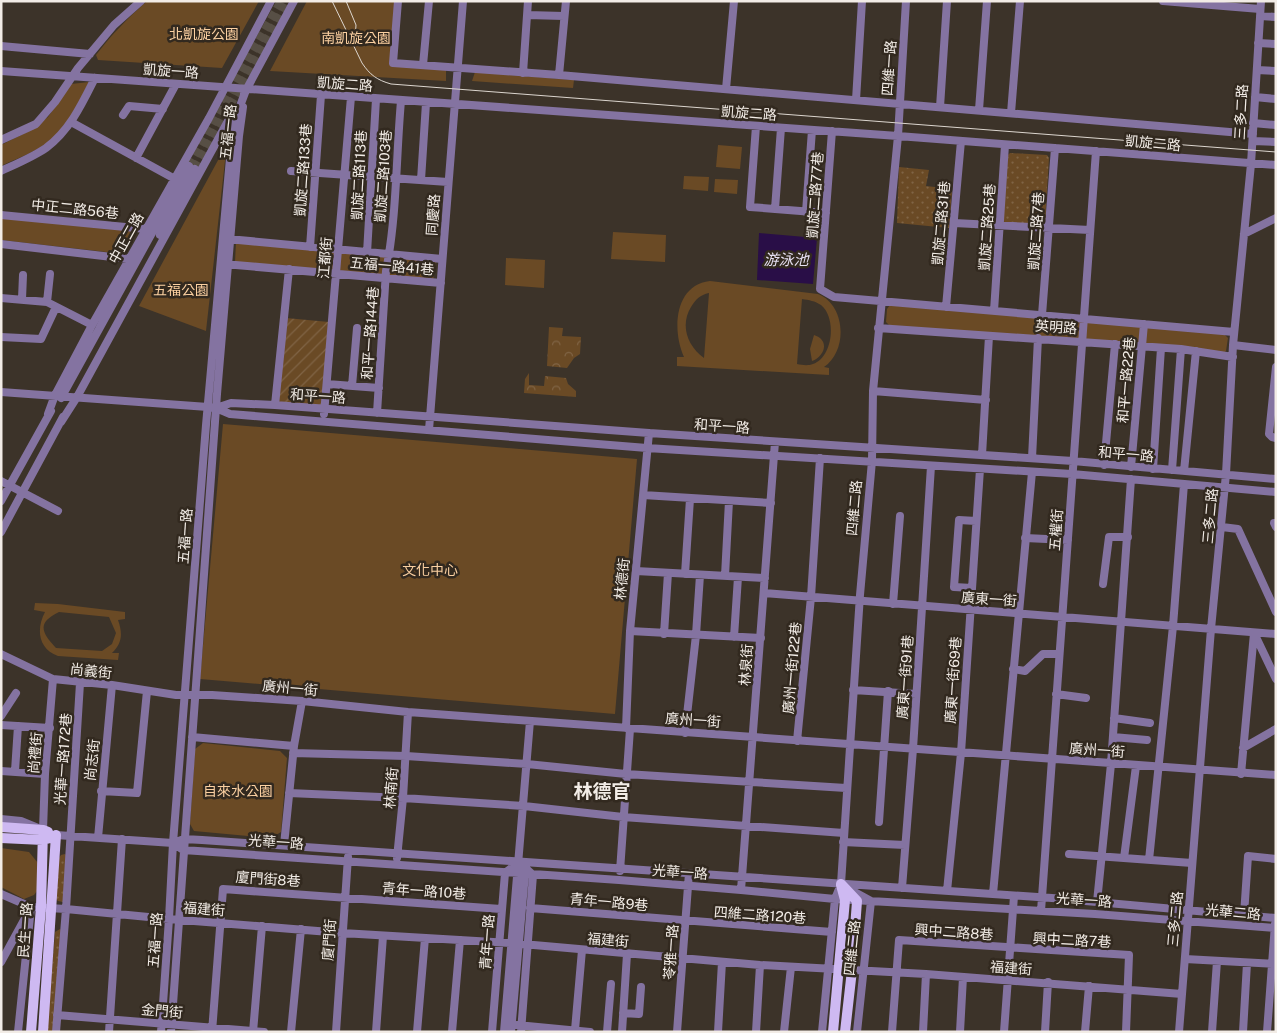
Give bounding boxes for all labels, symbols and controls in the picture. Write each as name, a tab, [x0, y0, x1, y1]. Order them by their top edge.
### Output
park label: 北凱旋公園	[169, 26, 239, 42]
park label: 南凱旋公園	[321, 30, 391, 46]
street label: 四維一路	[879, 40, 899, 96]
street label: 凱旋一路	[143, 61, 199, 81]
street label: 凱旋二路	[317, 74, 373, 94]
street label: 三多二路	[1232, 84, 1250, 140]
street label: 五福一路	[217, 103, 239, 161]
street label: 凱旋二路	[721, 103, 777, 123]
street label: 凱旋二路133巷	[292, 123, 314, 217]
street label: 凱旋二路103巷	[372, 129, 394, 223]
street label: 凱旋二路113巷	[349, 130, 369, 220]
street label: 凱旋二路	[1124, 133, 1182, 153]
street label: 凱旋二路77巷	[804, 151, 826, 239]
street label: 凱旋二路31巷	[929, 180, 953, 266]
street label: 凱旋二路25巷	[976, 183, 998, 271]
street label: 凱旋二路7巷	[1025, 191, 1047, 271]
street label: 同慶路	[424, 193, 442, 237]
street label: 中正二路56巷	[31, 196, 119, 222]
street label: 中正二路	[105, 210, 147, 266]
street label: 江都街	[315, 236, 335, 280]
water label: 游泳池	[763, 251, 810, 268]
street label: 五福一路41巷	[349, 254, 435, 278]
park label: 五福公園	[153, 282, 209, 298]
street label: 和平一路144巷	[359, 286, 381, 380]
street label: 英明路	[1034, 318, 1078, 336]
street label: 和平一路22巷	[1114, 336, 1138, 424]
street label: 和平一路	[290, 386, 346, 406]
street label: 和平一路	[694, 416, 750, 436]
street label: 和平一路	[1097, 444, 1155, 464]
street label: 四維二路	[844, 479, 864, 537]
street label: 三多二路	[1200, 487, 1220, 545]
street label: 五福一路	[175, 508, 195, 564]
street label: 五權街	[1047, 508, 1065, 552]
street label: 林德街	[612, 557, 632, 601]
park label: 文化中心	[402, 562, 458, 578]
street label: 廣東一街	[961, 589, 1017, 609]
street label: 廣州一街122巷	[780, 621, 804, 715]
street label: 廣東一街91巷	[894, 634, 916, 720]
street label: 廣東一街69巷	[942, 636, 964, 724]
street label: 林泉街	[737, 643, 755, 687]
street label: 尚義街	[69, 661, 113, 681]
street label: 廣州一街	[261, 678, 319, 698]
street label: 廣州一街	[665, 710, 721, 730]
street label: 光華一路172巷	[52, 712, 74, 806]
street label: 尚禮街	[25, 731, 45, 775]
street label: 尚志街	[82, 738, 102, 782]
street label: 廣州一街	[1069, 740, 1125, 760]
street label: 林南街	[381, 766, 401, 810]
district label: 林德官	[573, 780, 631, 802]
park label: 自來水公園	[203, 783, 273, 799]
street label: 光華一路	[248, 832, 304, 852]
street label: 光華一路	[652, 862, 708, 882]
street label: 廈門街8巷	[235, 869, 301, 889]
street label: 青年一路10巷	[381, 880, 467, 902]
street label: 光華一路	[1056, 890, 1112, 910]
street label: 三多二路	[1165, 890, 1185, 948]
street label: 青年一路9巷	[569, 891, 649, 913]
street label: 福建街	[182, 900, 226, 918]
street label: 民生一路	[15, 902, 35, 958]
street label: 光華二路	[1204, 902, 1262, 922]
street label: 四維二路120巷	[713, 904, 807, 926]
street label: 五福一路	[145, 912, 165, 968]
street label: 青年一路	[477, 914, 497, 970]
street label: 廈門街	[320, 918, 338, 962]
street label: 四維二路	[841, 919, 863, 977]
street label: 興中二路8巷	[914, 921, 994, 943]
street label: 苓雅一路	[661, 924, 681, 980]
street label: 福建街	[586, 930, 630, 950]
street label: 興中二路7巷	[1032, 930, 1112, 950]
street label: 福建街	[989, 959, 1033, 977]
street label: 金門街	[140, 1001, 184, 1021]

